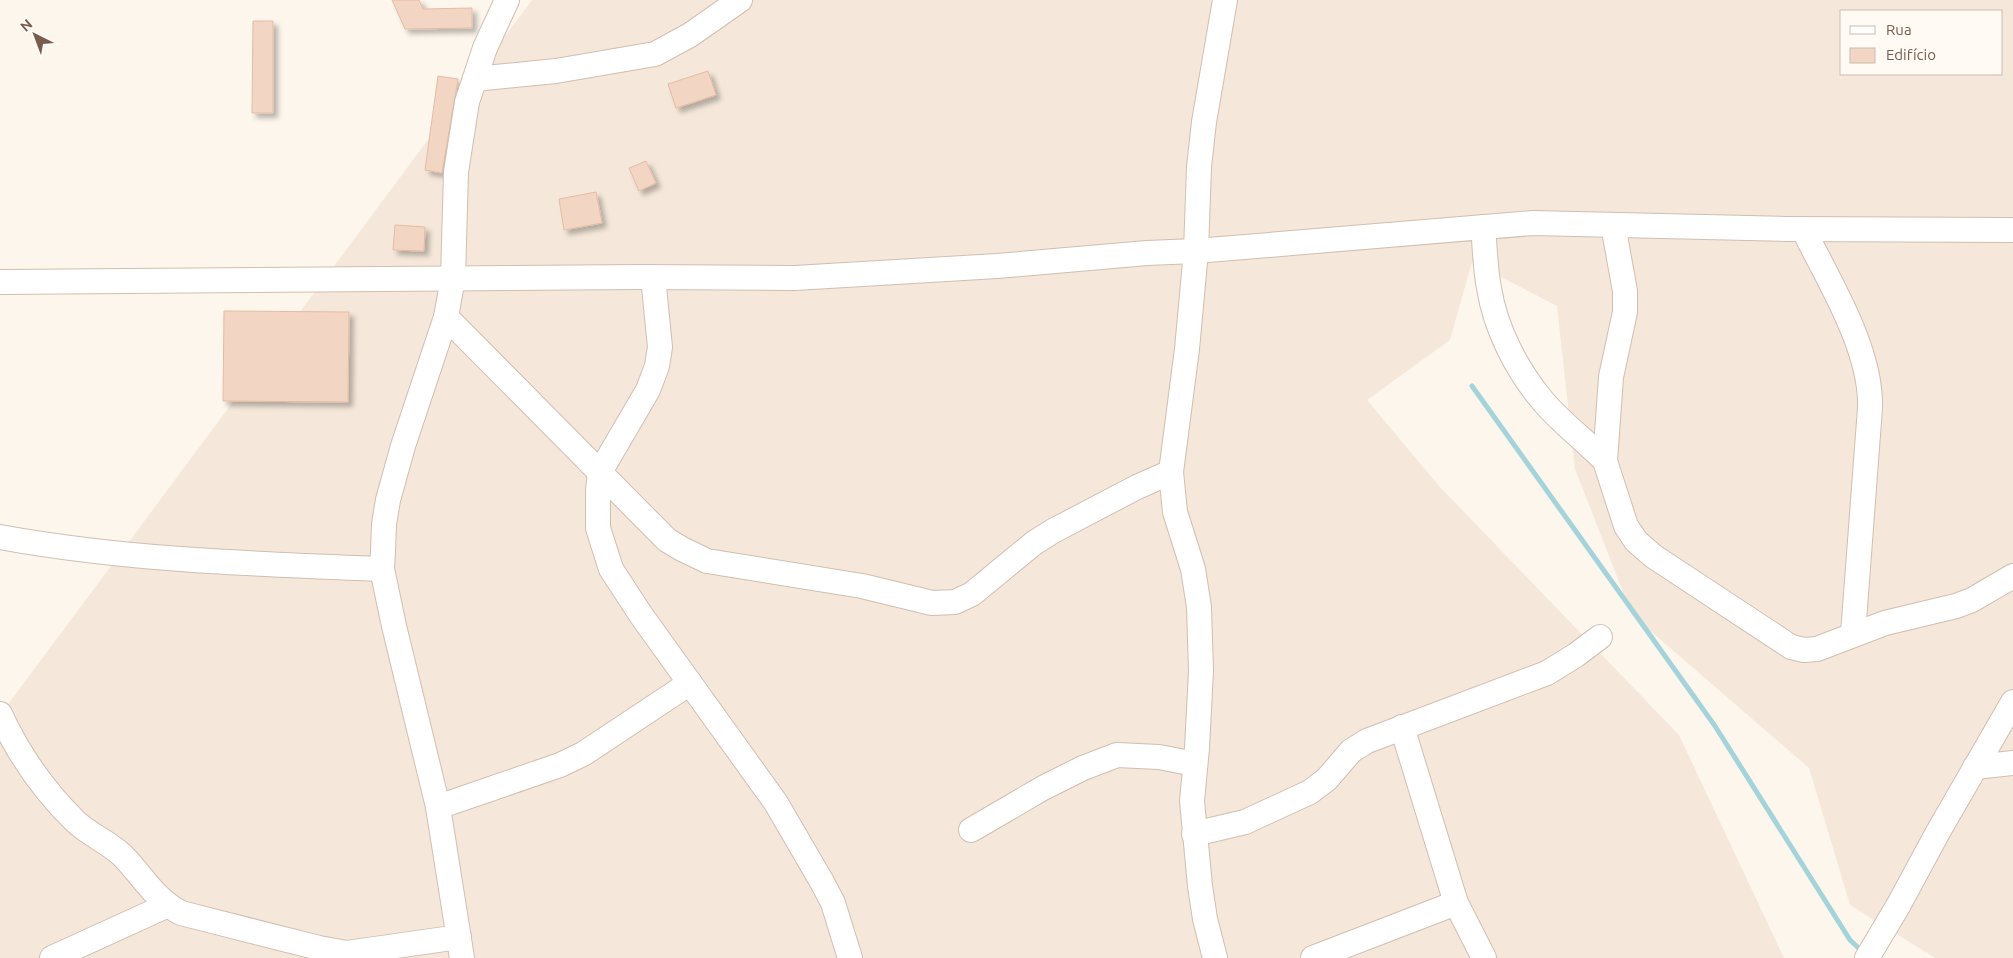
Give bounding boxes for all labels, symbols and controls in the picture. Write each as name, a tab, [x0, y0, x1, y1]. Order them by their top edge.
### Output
north arrow	[10, 10, 60, 60]
legend	[1840, 10, 2003, 75]
text: N	[17, 16, 36, 35]
text: Rua	[1886, 21, 1912, 38]
text: Edifício	[1886, 46, 1936, 63]

